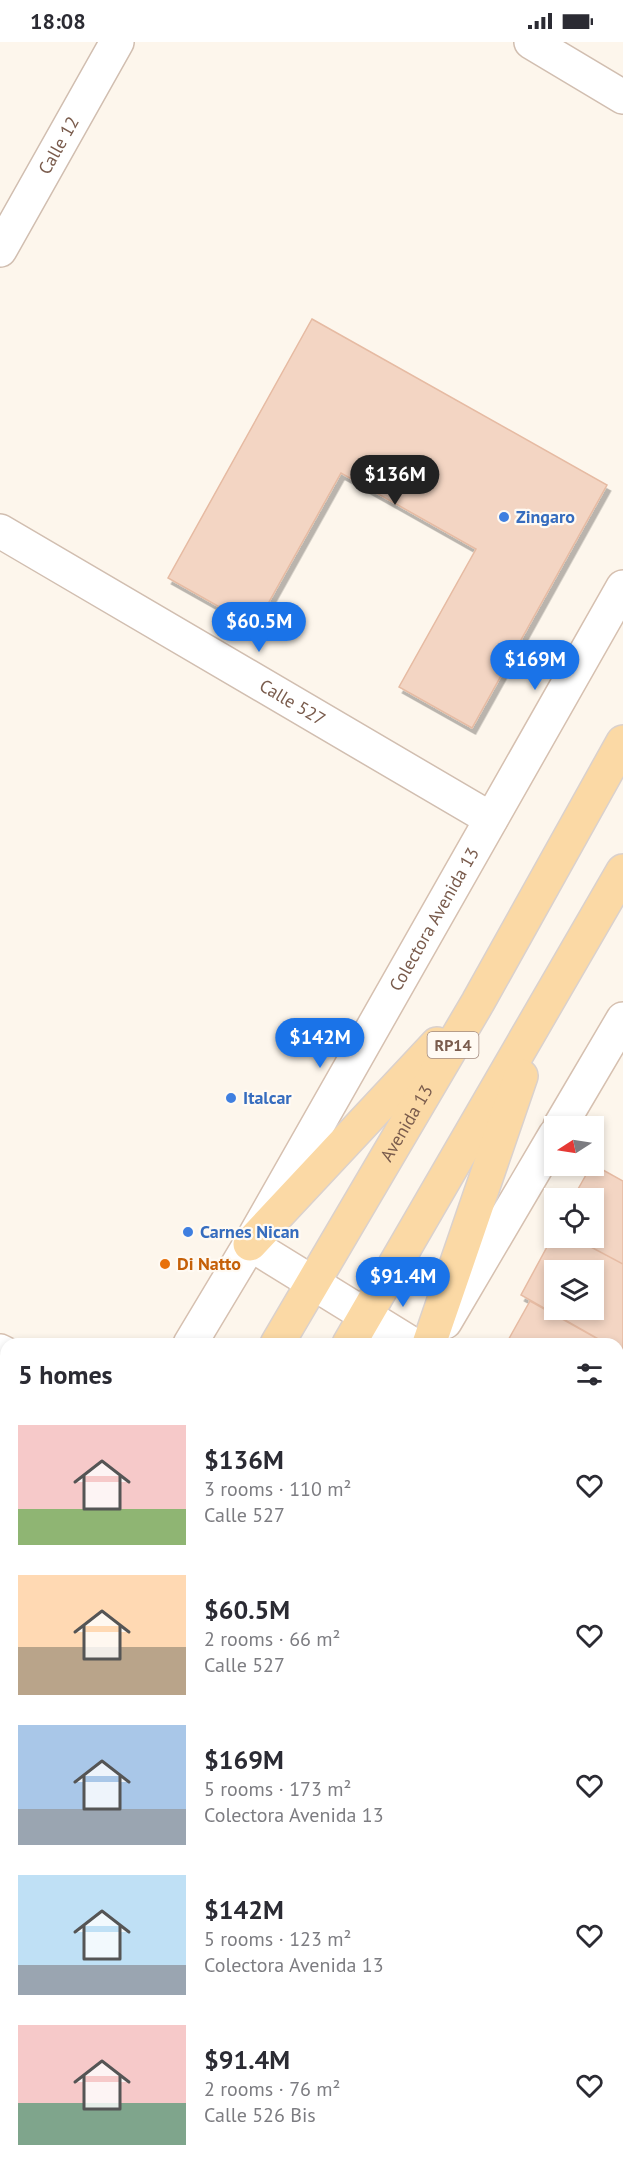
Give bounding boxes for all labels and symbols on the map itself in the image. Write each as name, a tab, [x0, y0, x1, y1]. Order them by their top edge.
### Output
street label: Calle 12	[33, 112, 84, 178]
pin: $136M	[353, 455, 437, 506]
place label: Zingaro	[516, 505, 575, 528]
marker: Zingaro	[497, 510, 511, 524]
pin: $60.5M	[210, 602, 308, 653]
pin: $169M	[493, 640, 577, 691]
street label: Calle 527	[255, 674, 330, 730]
street label: Colectora Avenida 13	[384, 843, 484, 995]
pin: $142M	[278, 1018, 362, 1069]
road number: RP14	[428, 1032, 478, 1058]
street label: Avenida 13	[375, 1080, 438, 1166]
place label: Italcar	[243, 1086, 292, 1109]
marker: Italcar	[224, 1091, 238, 1105]
north arrow	[544, 1116, 604, 1176]
place label: Carnes Nican	[200, 1220, 299, 1243]
marker: Carnes Nican	[181, 1225, 195, 1239]
place label: Di Natto	[177, 1252, 241, 1275]
marker: Di Natto	[158, 1257, 172, 1271]
pin: $91.4M	[354, 1257, 452, 1308]

